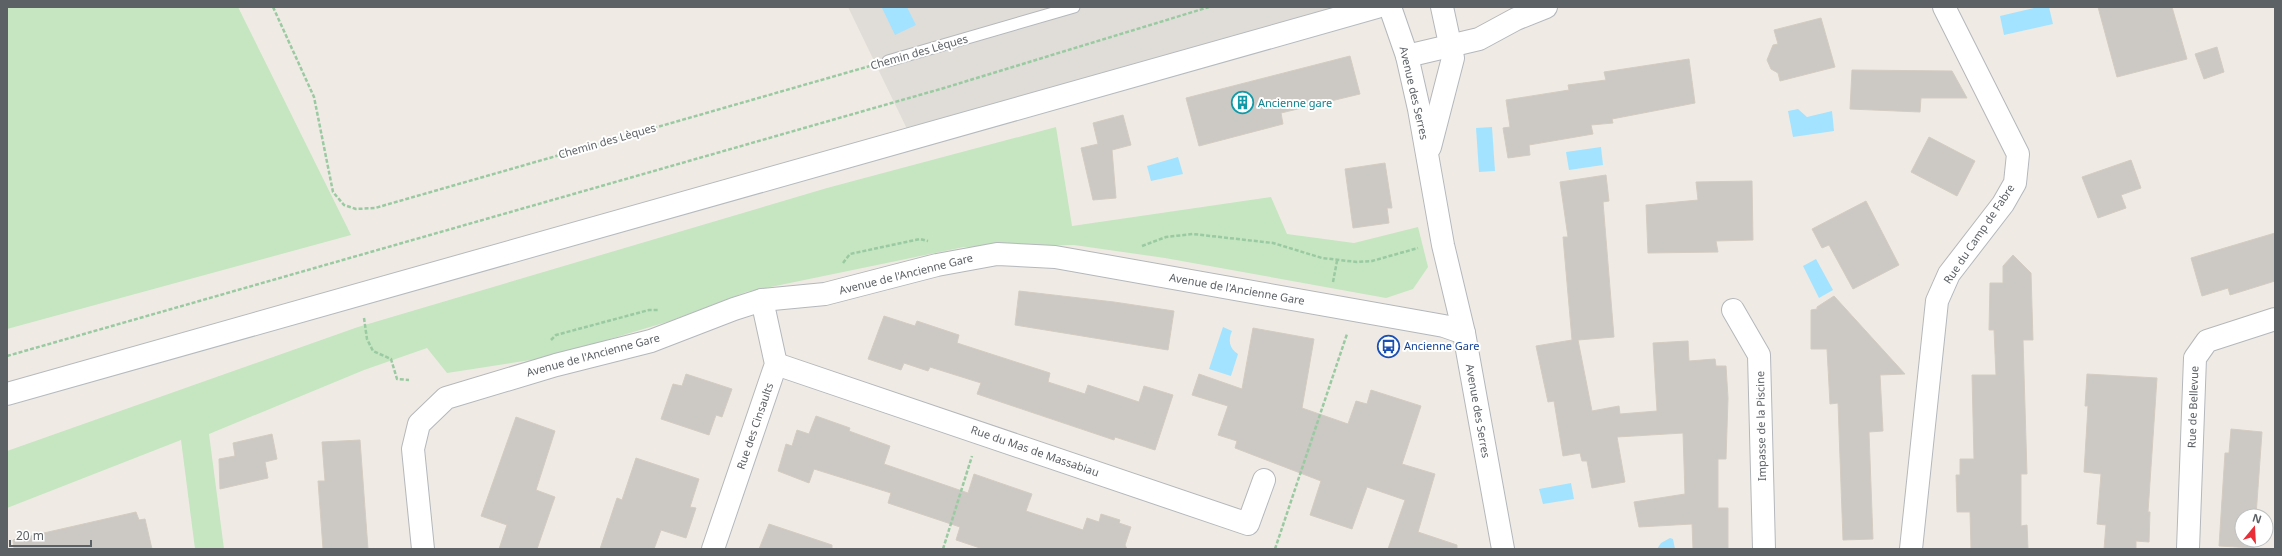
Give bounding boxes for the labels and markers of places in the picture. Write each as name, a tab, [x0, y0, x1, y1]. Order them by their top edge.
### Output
building icon: Ancienne gare	[1229, 90, 1255, 116]
place label: Ancienne gare	[1258, 95, 1332, 110]
bus stop icon: Ancienne Gare	[1376, 333, 1402, 359]
place label: Ancienne Gare	[1404, 338, 1480, 353]

